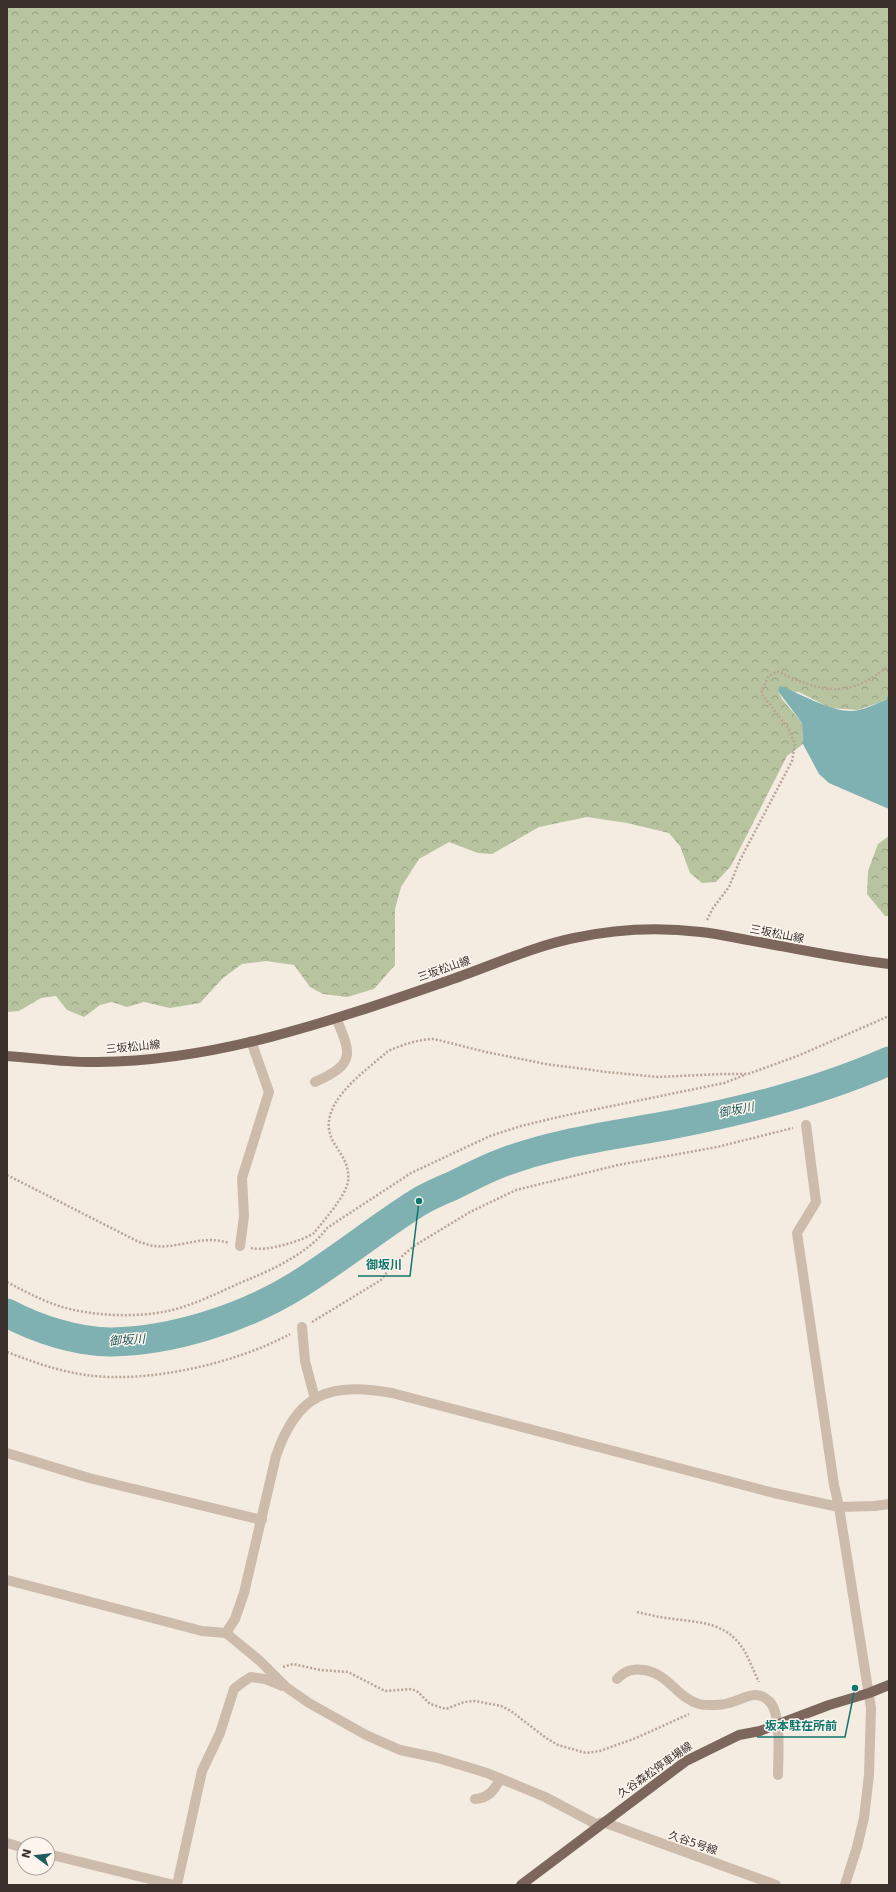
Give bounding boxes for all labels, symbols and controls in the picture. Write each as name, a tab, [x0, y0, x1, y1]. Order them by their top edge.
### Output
street label: 三坂松山線	[749, 922, 805, 946]
street label: 三坂松山線	[416, 954, 472, 984]
street label: 三坂松山線	[105, 1038, 161, 1056]
water label: 御坂川	[717, 1099, 757, 1120]
callout: 御坂川	[358, 1252, 410, 1276]
text: 御坂川	[366, 1258, 402, 1272]
water label: 御坂川	[109, 1332, 147, 1348]
callout: 坂本駐在所前	[757, 1713, 845, 1737]
text: 坂本駐在所前	[765, 1719, 837, 1733]
street label: 久谷森松停車場線	[615, 1739, 695, 1801]
street label: 久谷5号線	[667, 1829, 719, 1857]
north arrow	[16, 1836, 56, 1876]
text: N	[19, 1847, 34, 1860]

